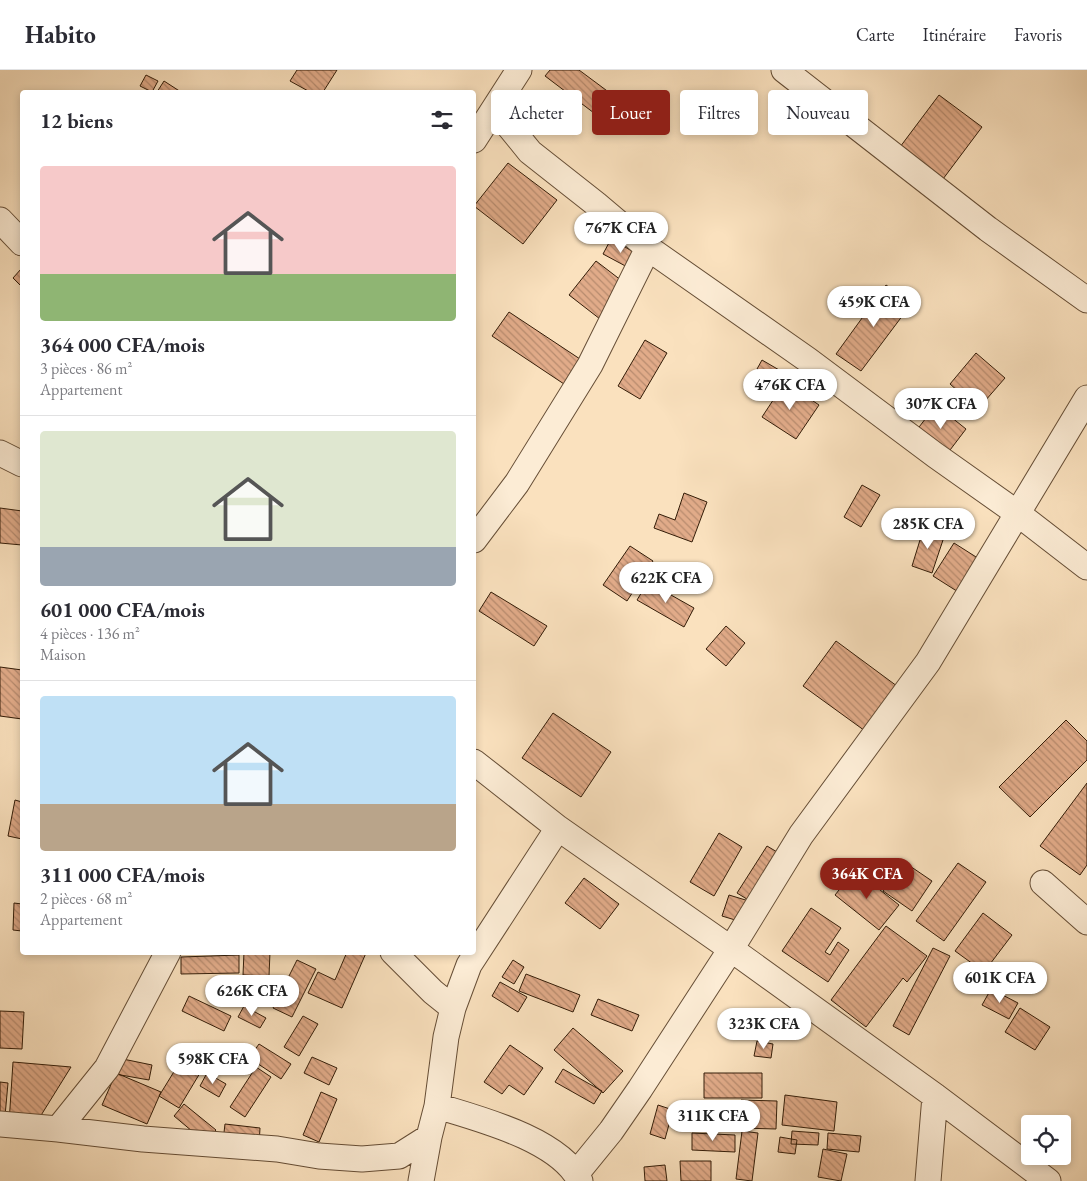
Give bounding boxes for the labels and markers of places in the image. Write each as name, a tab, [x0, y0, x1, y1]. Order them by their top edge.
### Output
pin: 767K CFA	[569, 212, 673, 254]
pin: 459K CFA	[822, 286, 926, 328]
pin: 476K CFA	[738, 368, 842, 411]
pin: 307K CFA	[889, 388, 993, 430]
pin: 285K CFA	[876, 508, 980, 550]
pin: 622K CFA	[614, 562, 718, 604]
pin: 364K CFA	[815, 858, 919, 900]
pin: 601K CFA	[948, 962, 1052, 1004]
pin: 626K CFA	[200, 974, 304, 1017]
pin: 323K CFA	[712, 1008, 816, 1050]
pin: 598K CFA	[161, 1042, 265, 1085]
pin: 311K CFA	[661, 1100, 765, 1142]

